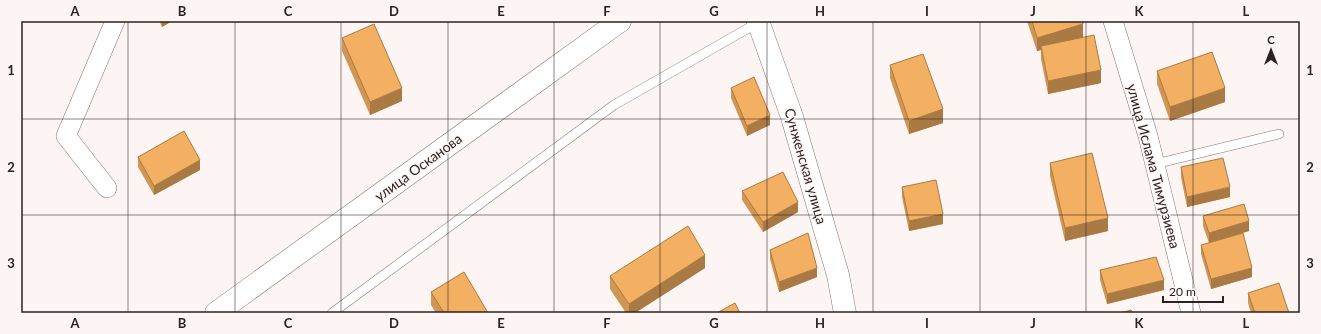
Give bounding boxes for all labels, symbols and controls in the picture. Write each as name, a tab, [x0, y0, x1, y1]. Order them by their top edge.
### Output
text: A	[69, 3, 80, 19]
text: B	[178, 3, 187, 19]
text: C	[284, 3, 293, 19]
text: D	[389, 3, 399, 19]
text: E	[497, 3, 505, 19]
text: F	[603, 3, 611, 19]
text: G	[709, 3, 719, 19]
text: H	[815, 3, 825, 19]
text: I	[925, 3, 929, 19]
text: J	[1030, 3, 1036, 19]
text: K	[1135, 3, 1145, 19]
text: L	[1243, 3, 1250, 19]
north arrow	[1251, 30, 1291, 70]
text: С	[1267, 33, 1275, 46]
text: 1	[7, 62, 15, 78]
text: 1	[1306, 62, 1314, 78]
street label: улица Ислама Тимурзиева	[1124, 82, 1184, 250]
street label: Сунженская улица	[781, 106, 831, 226]
street label: улица Осканова	[371, 130, 465, 204]
text: 2	[7, 159, 15, 175]
text: 2	[1306, 159, 1314, 175]
text: 3	[7, 255, 15, 271]
text: 3	[1306, 255, 1314, 271]
scale bar	[1163, 278, 1223, 304]
text: 20 m	[1169, 284, 1196, 299]
text: A	[69, 315, 80, 331]
text: B	[178, 315, 187, 331]
text: C	[284, 315, 293, 331]
text: D	[389, 315, 399, 331]
text: E	[497, 315, 505, 331]
text: F	[603, 315, 611, 331]
text: G	[709, 315, 719, 331]
text: H	[815, 315, 825, 331]
text: I	[925, 315, 929, 331]
text: J	[1030, 315, 1036, 331]
text: K	[1135, 315, 1145, 331]
text: L	[1243, 315, 1250, 331]

